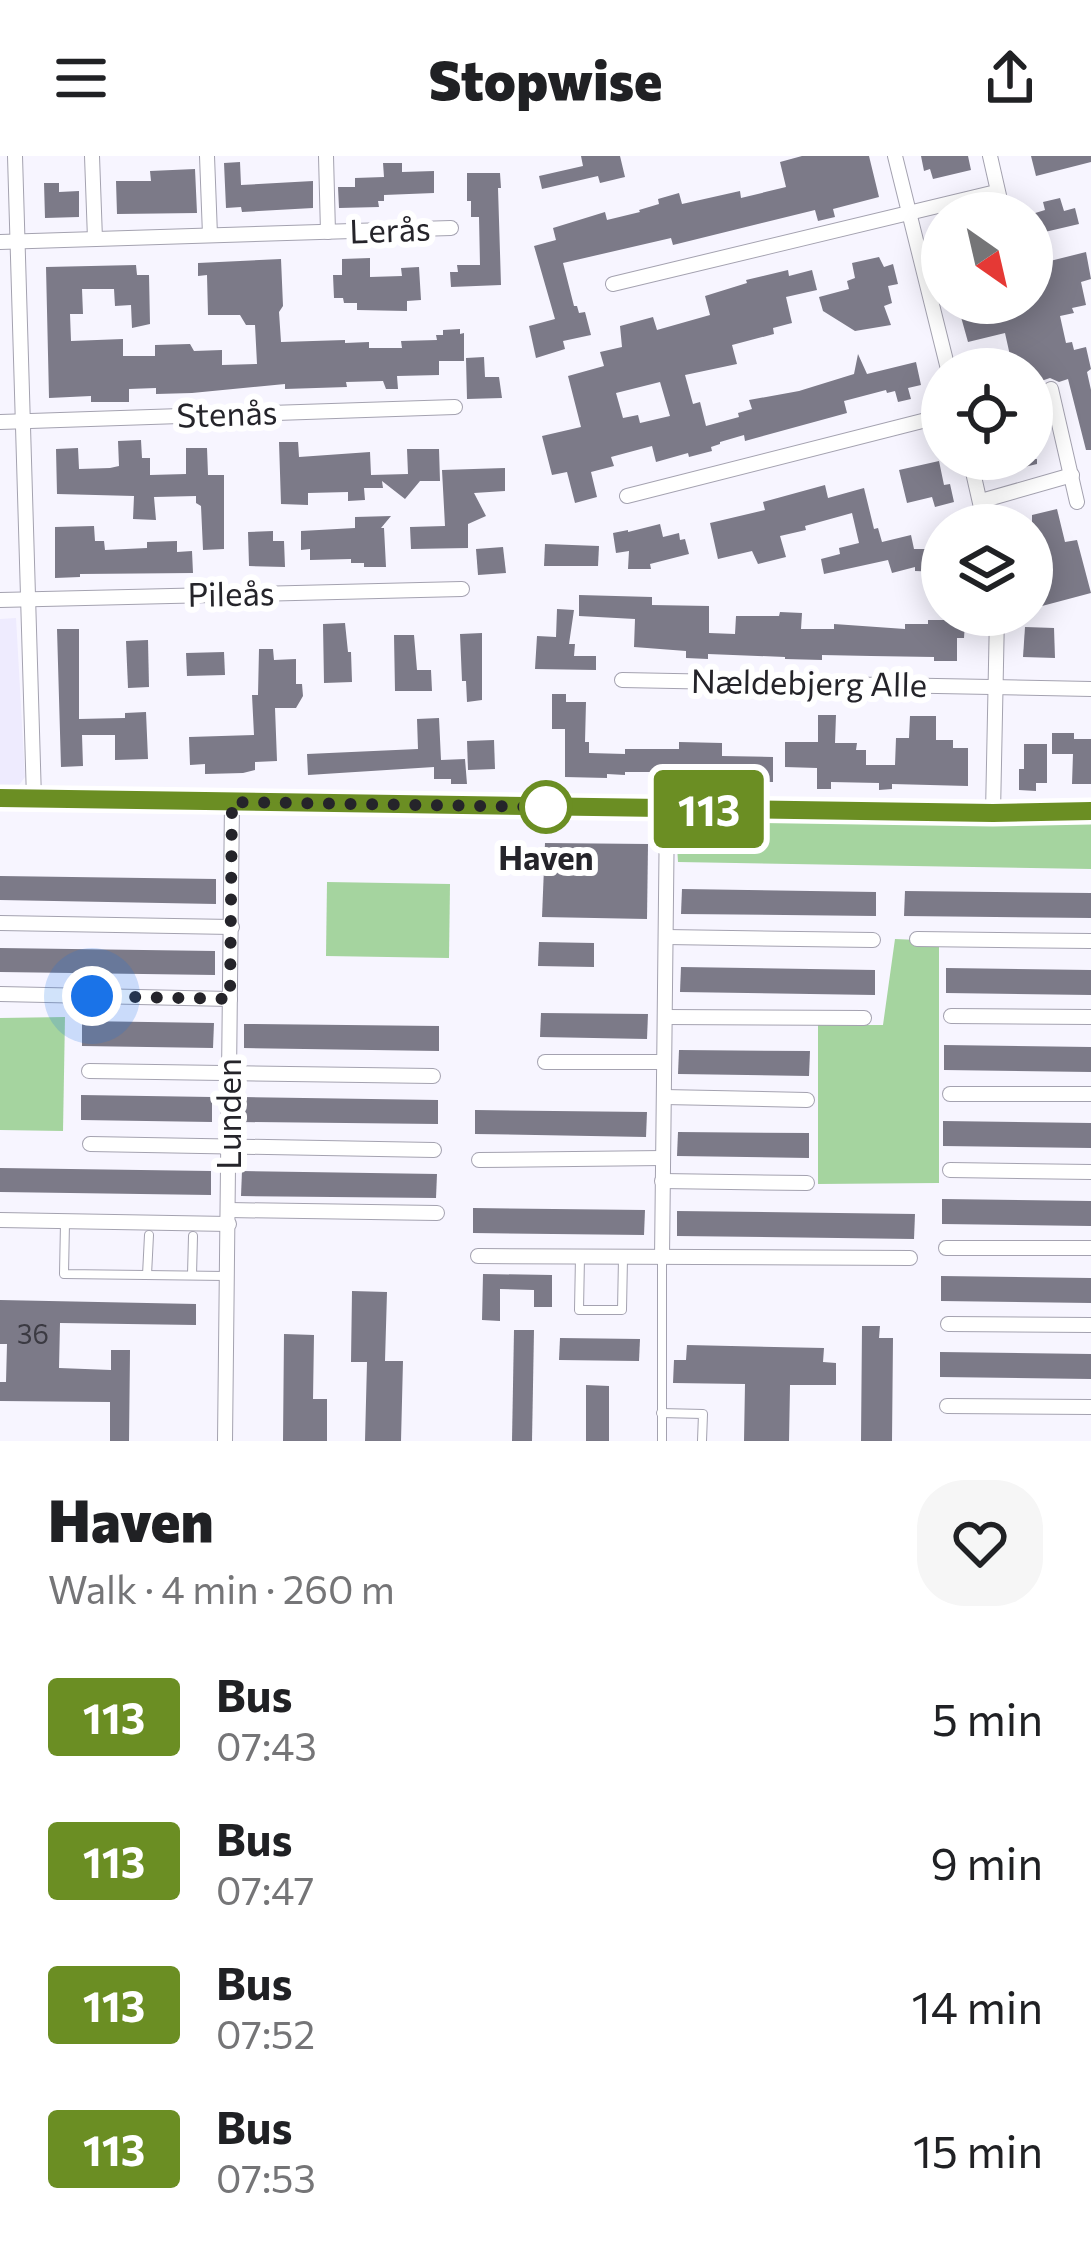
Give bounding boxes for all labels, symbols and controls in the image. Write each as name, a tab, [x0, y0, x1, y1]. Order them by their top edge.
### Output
icon: menu	[48, 45, 114, 111]
text: Stopwise	[428, 45, 663, 111]
icon: share	[977, 45, 1043, 111]
north arrow	[921, 192, 1053, 324]
map controls	[921, 192, 1053, 636]
street label: Lerås	[349, 207, 431, 250]
button: locate	[921, 348, 1053, 480]
street label: Stenås	[176, 390, 278, 435]
button: layers	[921, 504, 1053, 636]
street label: Pileås	[187, 571, 275, 614]
street label: Nældebjerg Alle	[691, 659, 928, 704]
line badge: 113	[640, 770, 778, 848]
marker: Haven	[521, 782, 571, 832]
text: 113	[678, 783, 740, 835]
place label: Haven	[498, 836, 594, 877]
your location	[62, 966, 122, 1026]
street label: Lunden	[207, 1058, 248, 1170]
house number: 36	[17, 1317, 49, 1350]
button: heart	[917, 1480, 1043, 1606]
text: Haven	[48, 1484, 214, 1554]
text: Walk · 4 min · 260 m	[48, 1564, 395, 1612]
text: Bus	[216, 1666, 292, 1721]
text: 5 min	[932, 1690, 1043, 1745]
text: 113	[83, 1691, 145, 1743]
text: 07:43	[216, 1721, 317, 1769]
text: Bus	[216, 1810, 292, 1865]
text: 9 min	[930, 1834, 1043, 1889]
text: 113	[83, 1835, 145, 1887]
text: 07:47	[216, 1865, 314, 1913]
text: Bus	[216, 1954, 292, 2009]
text: 14 min	[912, 1978, 1043, 2033]
text: 113	[83, 1979, 145, 2031]
text: 07:52	[216, 2009, 315, 2057]
text: Bus	[216, 2098, 292, 2153]
text: 15 min	[913, 2122, 1043, 2177]
text: 113	[83, 2123, 145, 2175]
text: 07:53	[216, 2153, 316, 2201]

